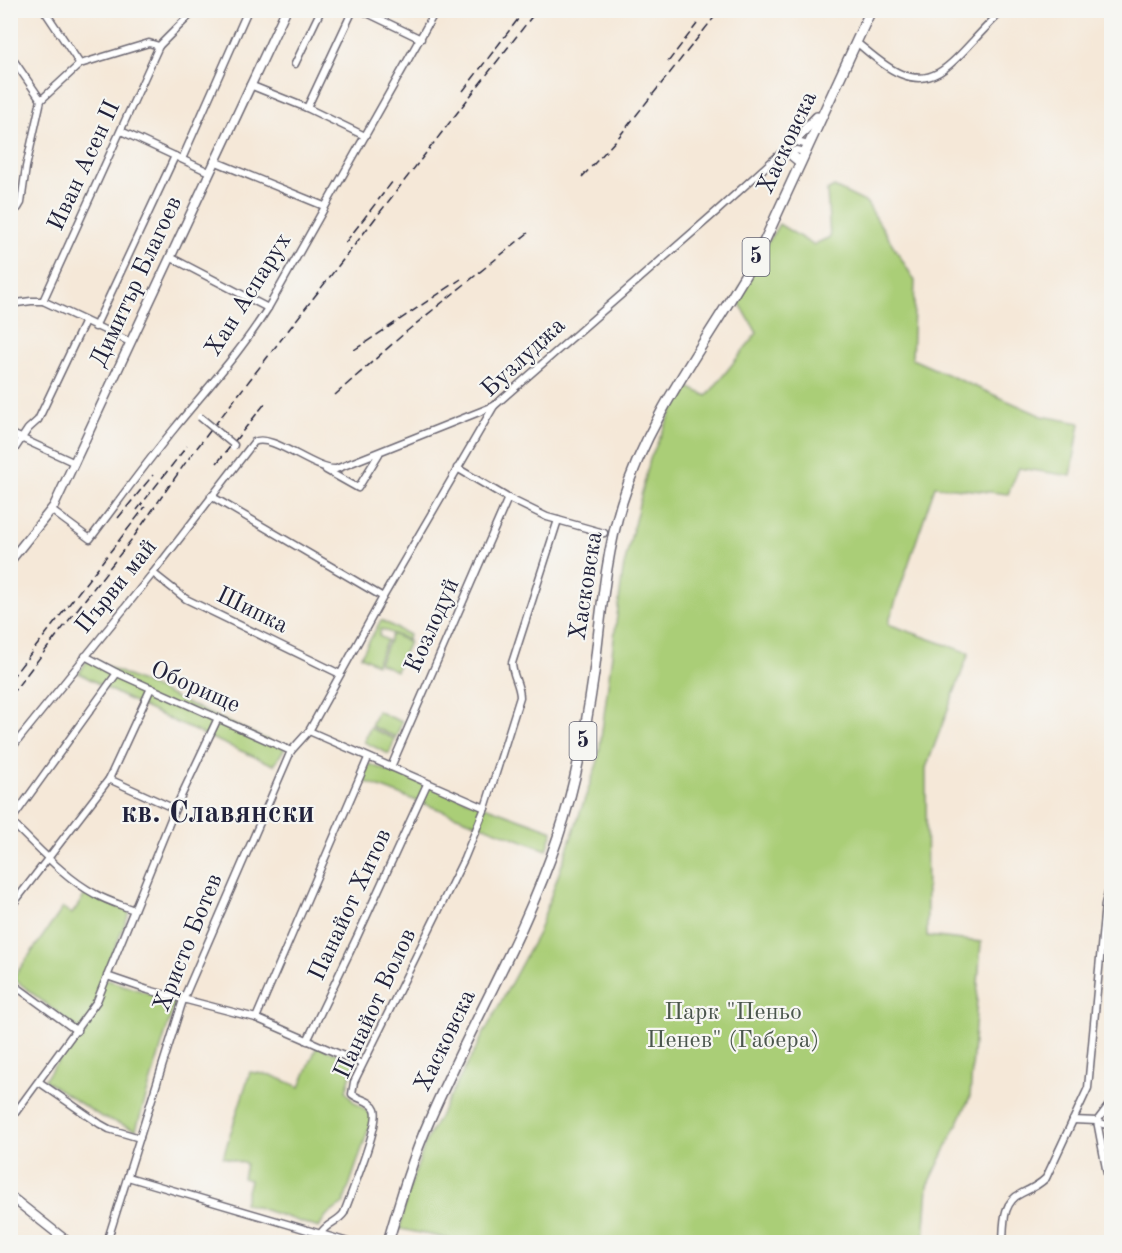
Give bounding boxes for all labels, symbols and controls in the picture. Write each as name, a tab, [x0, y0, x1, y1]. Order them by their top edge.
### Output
street label: Хасковска	[754, 88, 822, 198]
street label: Иван Асен II	[44, 97, 126, 235]
street label: Димитър Благоев	[87, 193, 187, 371]
street label: Хан Аспарух	[202, 229, 296, 361]
road number: 5	[742, 238, 770, 276]
street label: Бузлуджа	[478, 313, 571, 402]
street label: Хасковска	[567, 530, 607, 642]
street label: Първи май	[72, 535, 162, 639]
street label: Козлодуй	[402, 575, 464, 677]
street label: Шипка	[212, 583, 292, 639]
street label: Оборище	[147, 658, 243, 718]
road number: 5	[570, 722, 596, 760]
district label: кв. Славянски	[121, 799, 315, 829]
street label: Панайот Хитов	[305, 825, 397, 985]
street label: Христо Ботев	[150, 871, 228, 1015]
street label: Панайот Волов	[331, 925, 421, 1083]
street label: Хасковска	[411, 986, 481, 1096]
park label: Парк "Пеньо Пенев" (Габера)	[647, 1001, 819, 1053]

